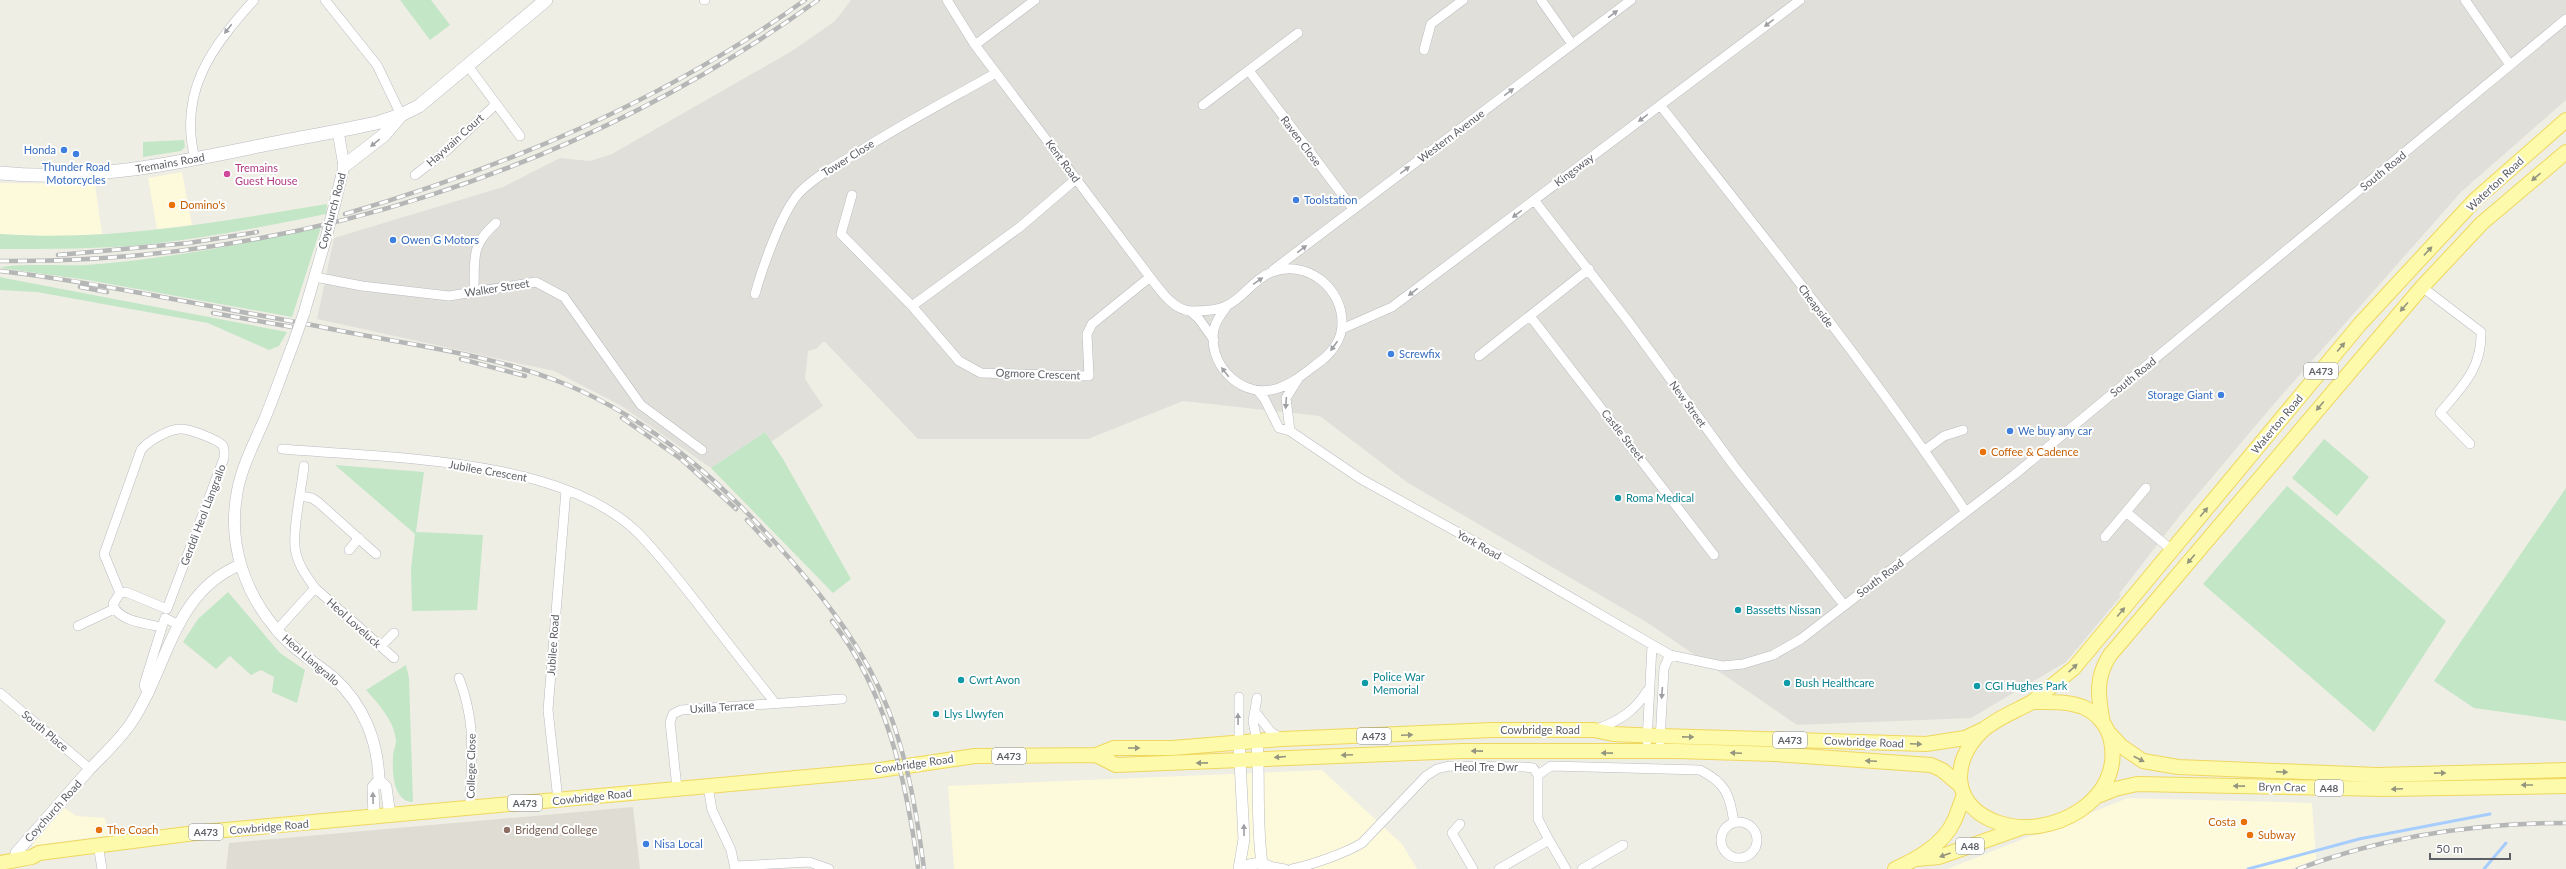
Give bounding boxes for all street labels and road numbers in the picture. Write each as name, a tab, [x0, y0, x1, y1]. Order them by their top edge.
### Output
street label: Western Avenue	[1415, 106, 1487, 165]
street label: Haywain Court	[423, 111, 486, 169]
street label: Raven Close	[1278, 113, 1325, 168]
street label: Tower Close	[819, 136, 876, 179]
street label: Kent Road	[1043, 137, 1083, 185]
street label: South Road	[2357, 148, 2408, 193]
street label: Tremains Road	[134, 150, 206, 175]
street label: Kingsway	[1551, 150, 1596, 189]
street label: Waterton Road	[2463, 154, 2526, 213]
street label: Coychurch Road	[315, 171, 348, 251]
street label: Walker Street	[464, 276, 530, 299]
street label: Cheapside	[1796, 282, 1837, 330]
street label: South Road	[2107, 354, 2158, 399]
road number: A473	[2304, 363, 2338, 379]
street label: Ogmore Crescent	[995, 366, 1081, 381]
street label: New Street	[1667, 378, 1710, 429]
street label: Waterton Road	[2248, 391, 2305, 456]
street label: Castle Street	[1599, 406, 1648, 463]
street label: Jubilee Crescent	[448, 457, 528, 484]
street label: Gerddi Heol Llangrallo	[177, 462, 228, 567]
street label: York Road	[1455, 527, 1504, 562]
street label: South Road	[1854, 556, 1906, 600]
street label: Heol Loveluck	[325, 595, 384, 650]
street label: Jubilee Road	[544, 614, 561, 676]
street label: Heol Llangrallo	[280, 631, 343, 688]
street label: Uxilla Terrace	[689, 698, 755, 715]
street label: South Place	[19, 707, 71, 754]
street label: Cowbridge Road	[1500, 723, 1580, 736]
road number: A473	[1357, 728, 1391, 744]
road number: A473	[1773, 732, 1807, 748]
street label: College Close	[463, 733, 478, 799]
street label: Cowbridge Road	[1824, 734, 1904, 749]
road number: A473	[992, 748, 1026, 764]
street label: Cowbridge Road	[874, 752, 954, 775]
street label: Heol Tre Dwr	[1454, 760, 1518, 773]
street label: Coychurch Road	[21, 777, 84, 844]
street label: Bryn Crac	[2258, 780, 2306, 793]
road number: A48	[2315, 780, 2343, 796]
street label: Cowbridge Road	[552, 786, 632, 807]
road number: A473	[508, 795, 542, 811]
street label: Cowbridge Road	[229, 817, 309, 836]
road number: A473	[189, 824, 223, 840]
road number: A48	[1956, 838, 1984, 854]

